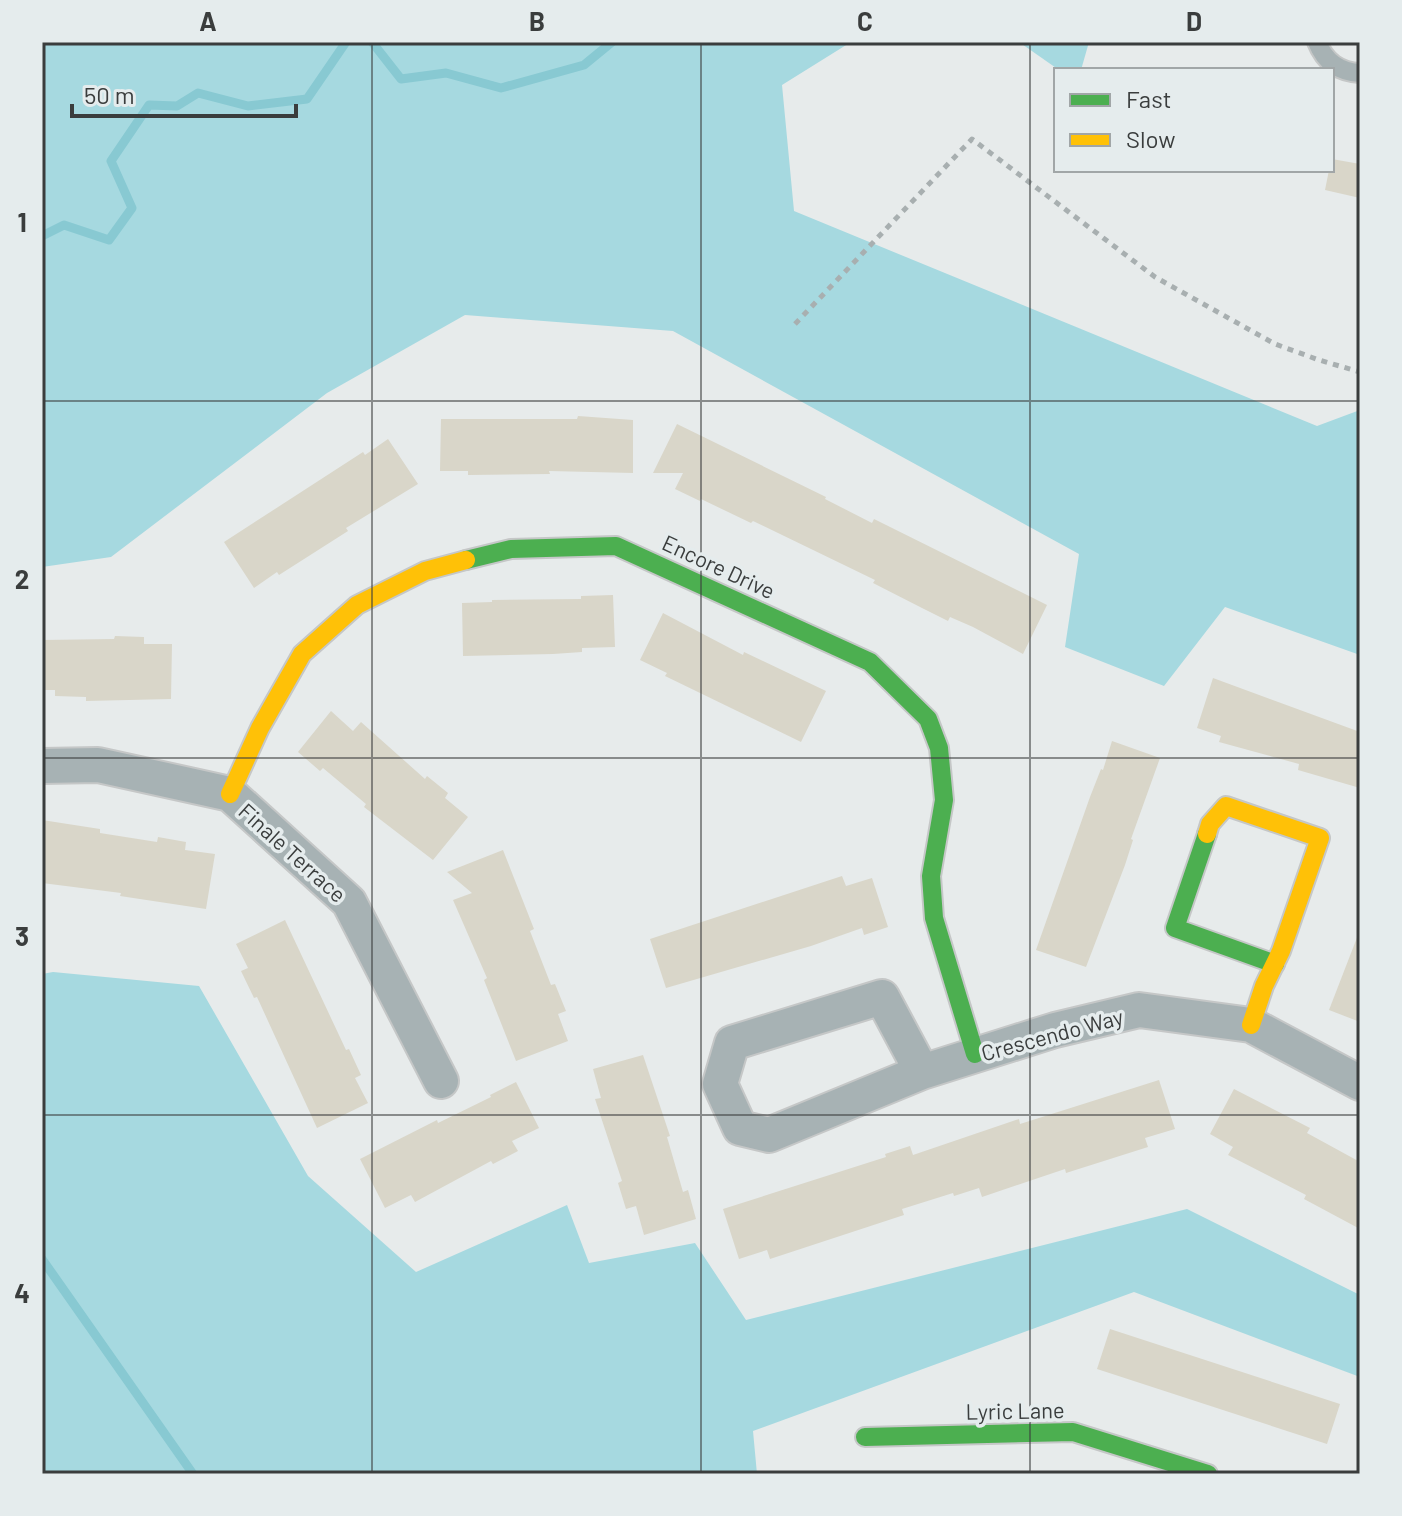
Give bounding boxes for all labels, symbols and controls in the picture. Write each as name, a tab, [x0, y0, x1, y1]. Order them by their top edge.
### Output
text: A	[199, 5, 217, 36]
text: B	[529, 5, 545, 36]
text: C	[857, 5, 873, 36]
text: D	[1186, 5, 1202, 36]
scale bar	[72, 68, 296, 118]
legend	[1054, 68, 1334, 172]
text: 50 m	[84, 80, 135, 109]
text: Fast	[1126, 84, 1171, 113]
text: Slow	[1126, 124, 1175, 153]
text: 1	[17, 206, 27, 237]
street label: Encore Drive	[658, 529, 780, 603]
text: 2	[15, 563, 29, 594]
street label: Finale Terrace	[234, 797, 352, 907]
text: 3	[15, 920, 29, 951]
street label: Crescendo Way	[978, 1003, 1126, 1065]
text: 4	[14, 1277, 30, 1308]
street label: Lyric Lane	[965, 1396, 1065, 1424]

